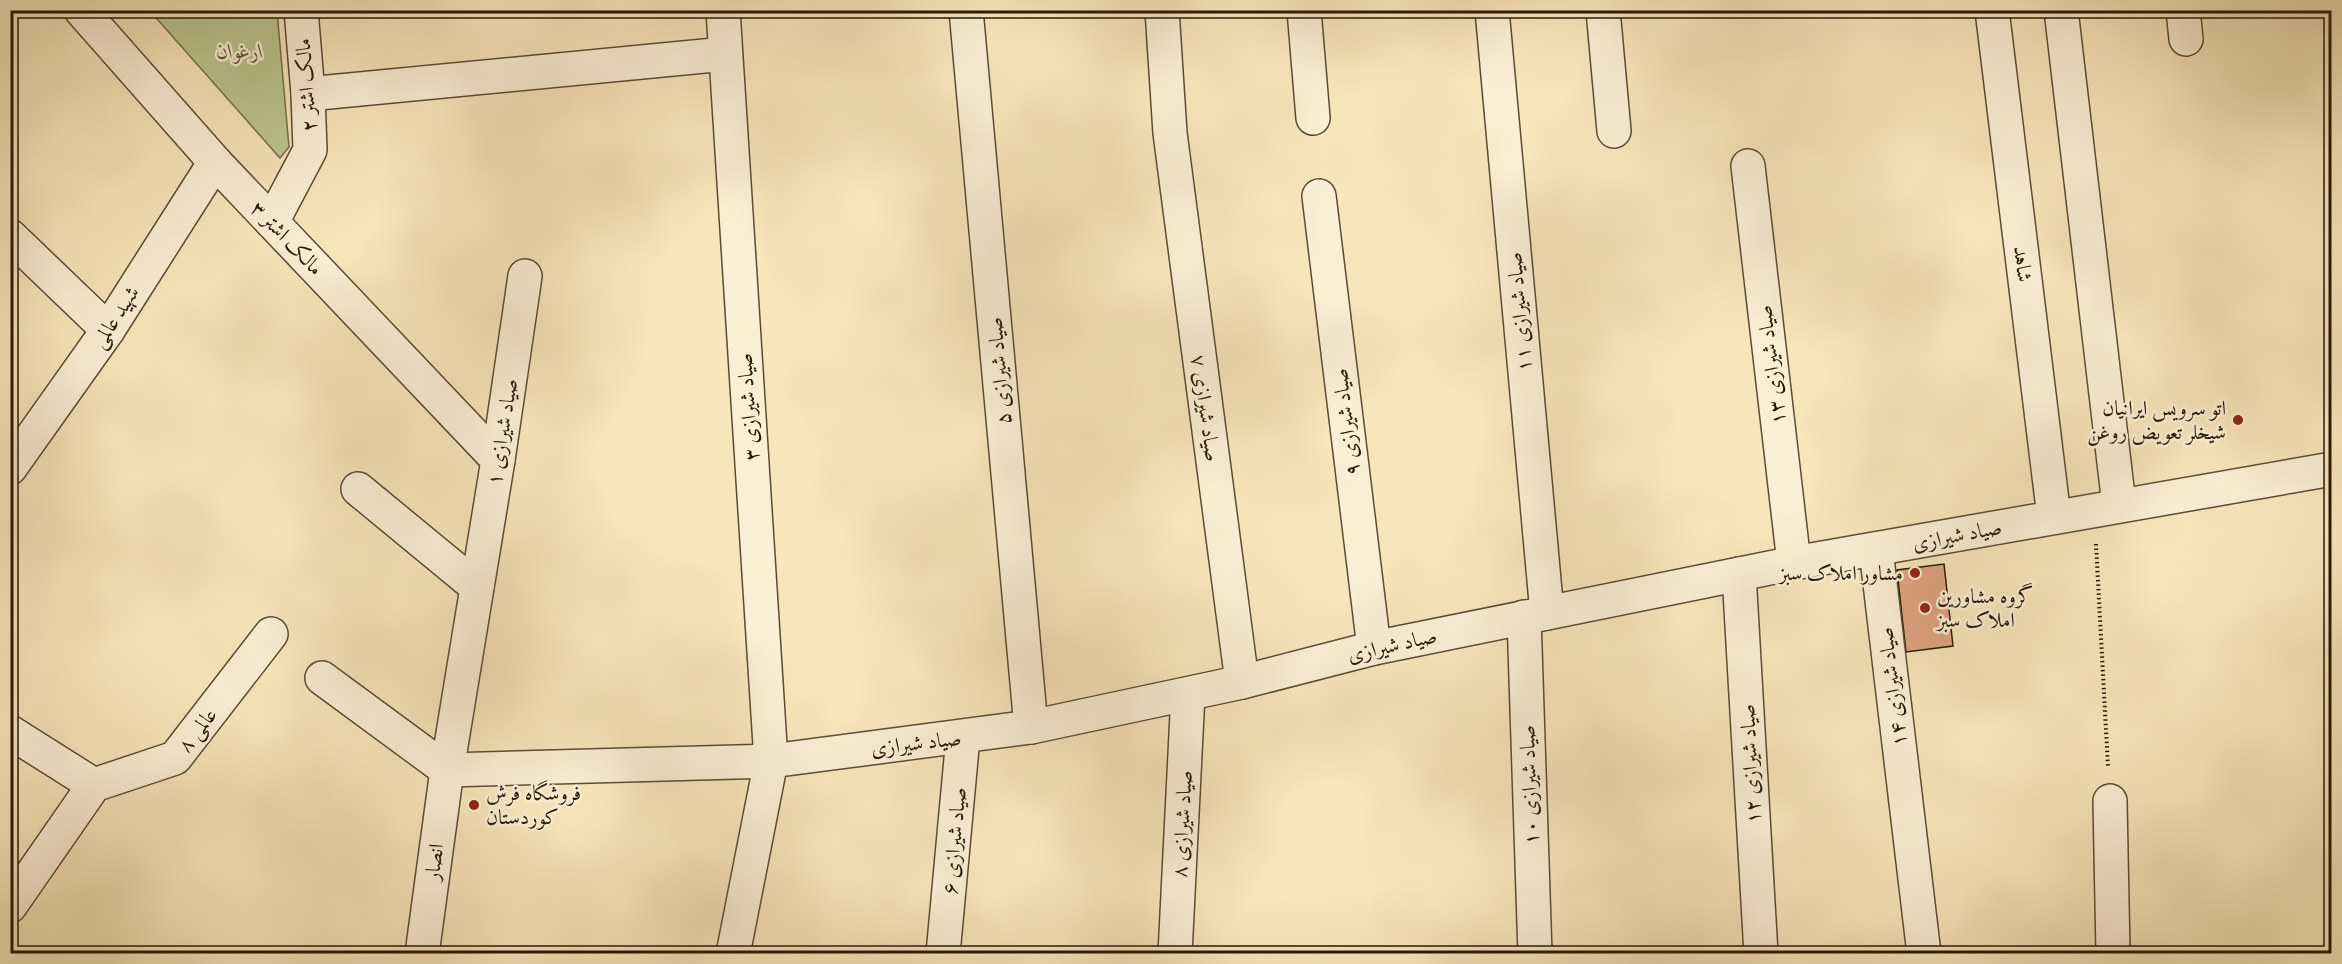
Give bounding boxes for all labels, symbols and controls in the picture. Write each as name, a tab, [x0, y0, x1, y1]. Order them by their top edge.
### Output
street label: مالک اشتر ۲	[290, 37, 322, 133]
park label: ارغوان	[217, 38, 263, 64]
street label: مالک اشتر ۳	[245, 195, 329, 281]
street label: شاهد	[2008, 244, 2038, 284]
street label: صیاد شیرازی ۱۱	[1501, 251, 1537, 373]
street label: شهید عالمی	[85, 281, 146, 354]
street label: صیاد شیرازی ۱۳	[1751, 304, 1791, 426]
street label: صیاد شیرازی ۵	[981, 316, 1017, 426]
street label: صیاد شیرازی ۳	[731, 352, 765, 462]
street label: صیاد شیرازی ۷	[1186, 353, 1226, 463]
street label: صیاد شیرازی ۹	[1327, 367, 1365, 477]
street label: صیاد شیرازی ۱	[481, 377, 523, 487]
place label: اتو سرویس ایرانیان شیخلر تعویض روغن	[2087, 395, 2226, 446]
marker: اتو سرویس ایرانیان شیخلر تعویض روغن	[2231, 413, 2245, 427]
street label: صیاد شیرازی	[1910, 514, 2004, 556]
place label: مشاور املاک سبز	[1777, 560, 1903, 586]
marker: مشاور املاک سبز	[1908, 566, 1922, 580]
place label: گروه مشاورین املاک سبز	[1935, 582, 2034, 633]
marker: گروه مشاورین املاک سبز	[1918, 601, 1932, 615]
street label: صیاد شیرازی	[1345, 622, 1439, 668]
street label: صیاد شیرازی ۱۴	[1872, 626, 1912, 748]
street label: عالمی ۸	[171, 702, 223, 758]
street label: صیاد شیرازی ۱۲	[1734, 703, 1766, 825]
street label: صیاد شیرازی	[869, 725, 963, 761]
street label: صیاد شیرازی ۱۰	[1514, 725, 1544, 845]
street label: صیاد شیرازی ۸	[1166, 769, 1198, 879]
place label: فروشگاه فرش کوردستان	[486, 780, 581, 830]
street label: صیاد شیرازی ۶	[936, 786, 972, 896]
marker: فروشگاه فرش کوردستان	[467, 798, 481, 812]
street label: انصار	[418, 842, 449, 884]

